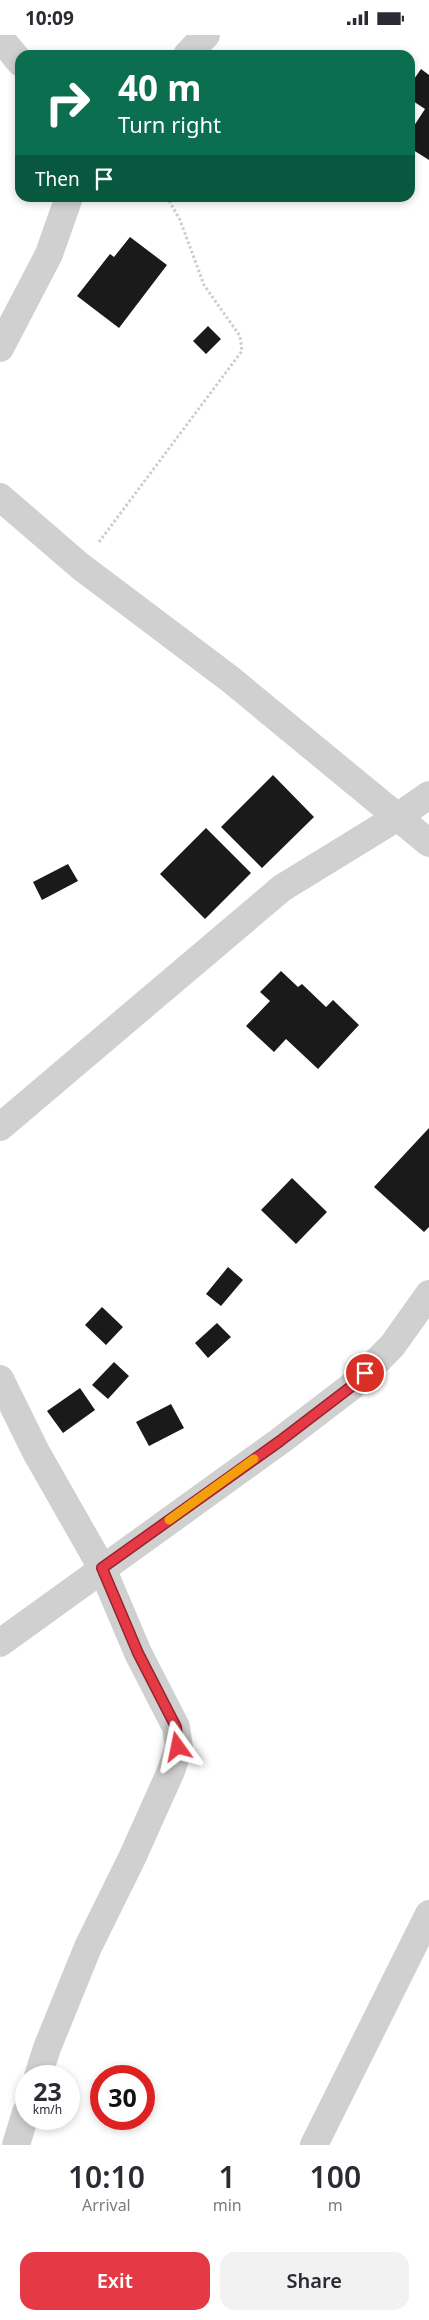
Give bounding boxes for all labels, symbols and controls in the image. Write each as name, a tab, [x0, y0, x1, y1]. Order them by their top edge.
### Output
text: 10:09	[25, 5, 74, 31]
text: 40 m	[118, 64, 201, 111]
icon: right	[35, 70, 100, 135]
text: Turn right	[118, 109, 221, 139]
icon: arrive	[90, 165, 118, 193]
text: Then	[35, 166, 80, 192]
pin	[344, 1352, 386, 1394]
icon: arrive	[351, 1359, 379, 1387]
position arrow	[151, 1720, 203, 1772]
speed limit sign: 30	[90, 2065, 155, 2130]
text: 23	[33, 2074, 62, 2108]
text: km/h	[33, 2101, 62, 2118]
text: 10:10	[68, 2156, 145, 2197]
text: 1	[219, 2156, 236, 2197]
text: 100	[310, 2156, 361, 2197]
text: Arrival	[82, 2194, 131, 2216]
text: min	[213, 2194, 242, 2216]
text: m	[328, 2194, 343, 2216]
button: Exit	[20, 2252, 210, 2310]
button: Share	[220, 2252, 409, 2310]

